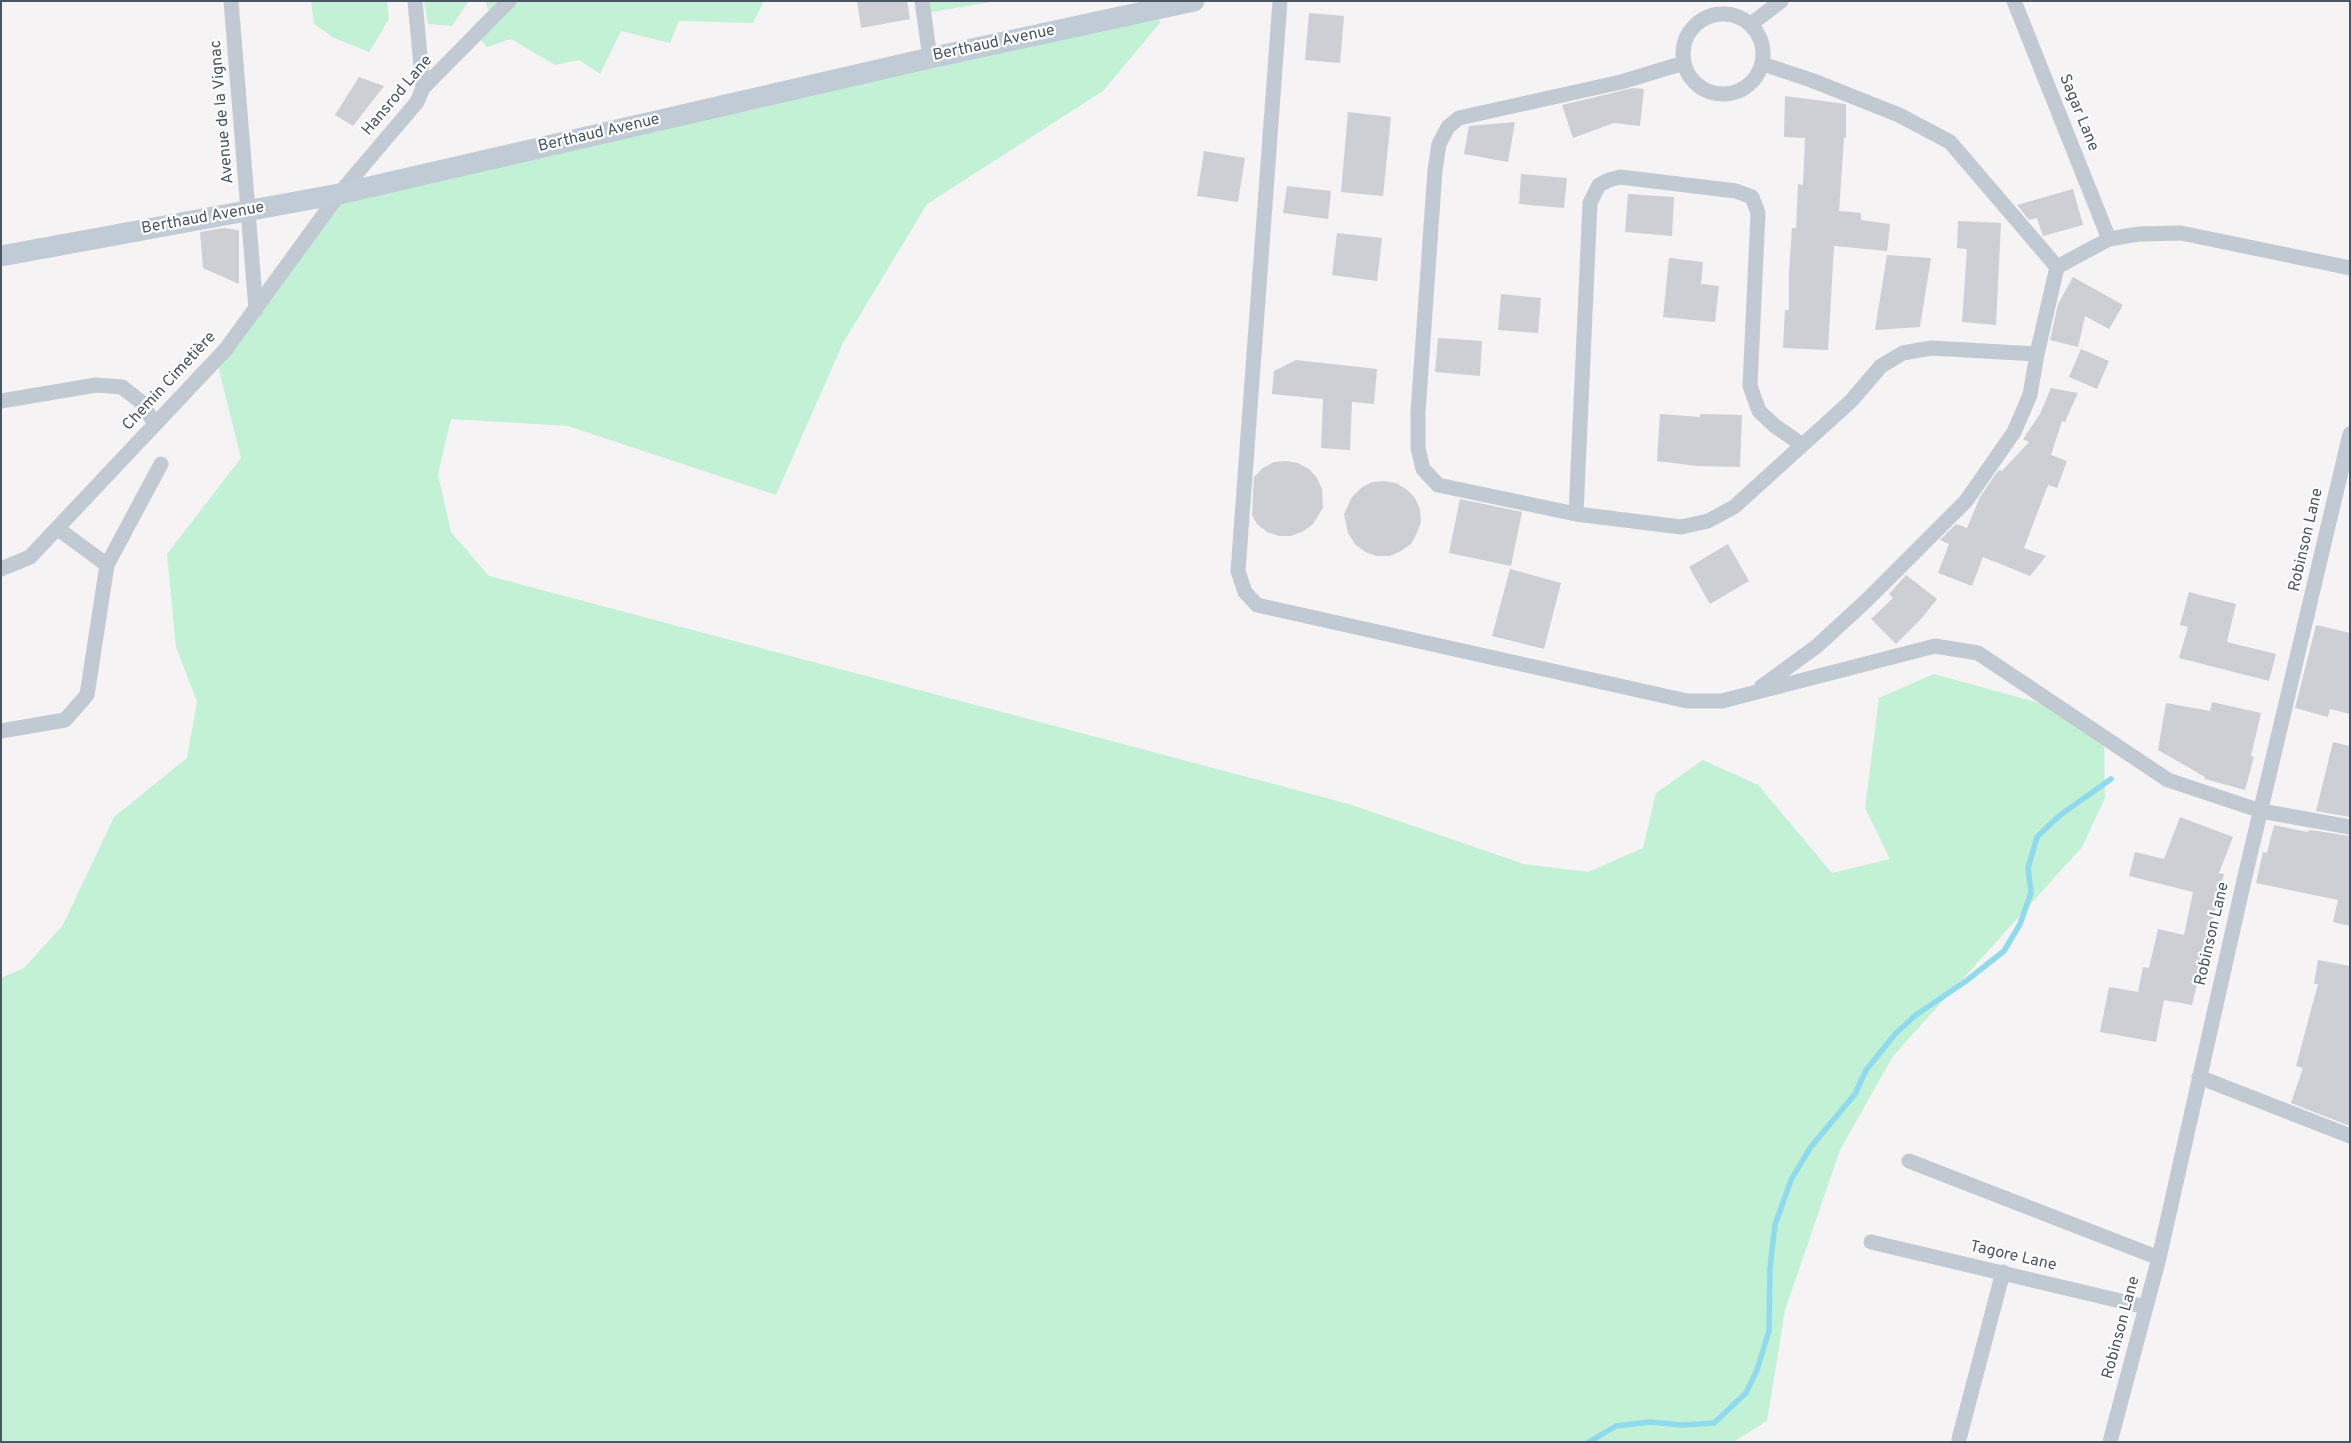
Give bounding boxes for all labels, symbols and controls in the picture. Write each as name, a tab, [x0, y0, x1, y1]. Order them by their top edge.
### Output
street label: Berthaud Avenue	[931, 22, 1057, 66]
street label: Avenue de la Vignac	[207, 39, 239, 185]
street label: Hansrod Lane	[359, 52, 437, 140]
street label: Sagar Lane	[2054, 72, 2102, 154]
street label: Berthaud Avenue	[536, 111, 662, 157]
street label: Berthaud Avenue	[140, 199, 266, 239]
street label: Chemin Cimetière	[119, 329, 221, 435]
street label: Robinson Lane	[2286, 486, 2328, 594]
street label: Robinson Lane	[2192, 880, 2234, 988]
street label: Tagore Lane	[1968, 1238, 2058, 1276]
street label: Robinson Lane	[2099, 1275, 2145, 1381]

